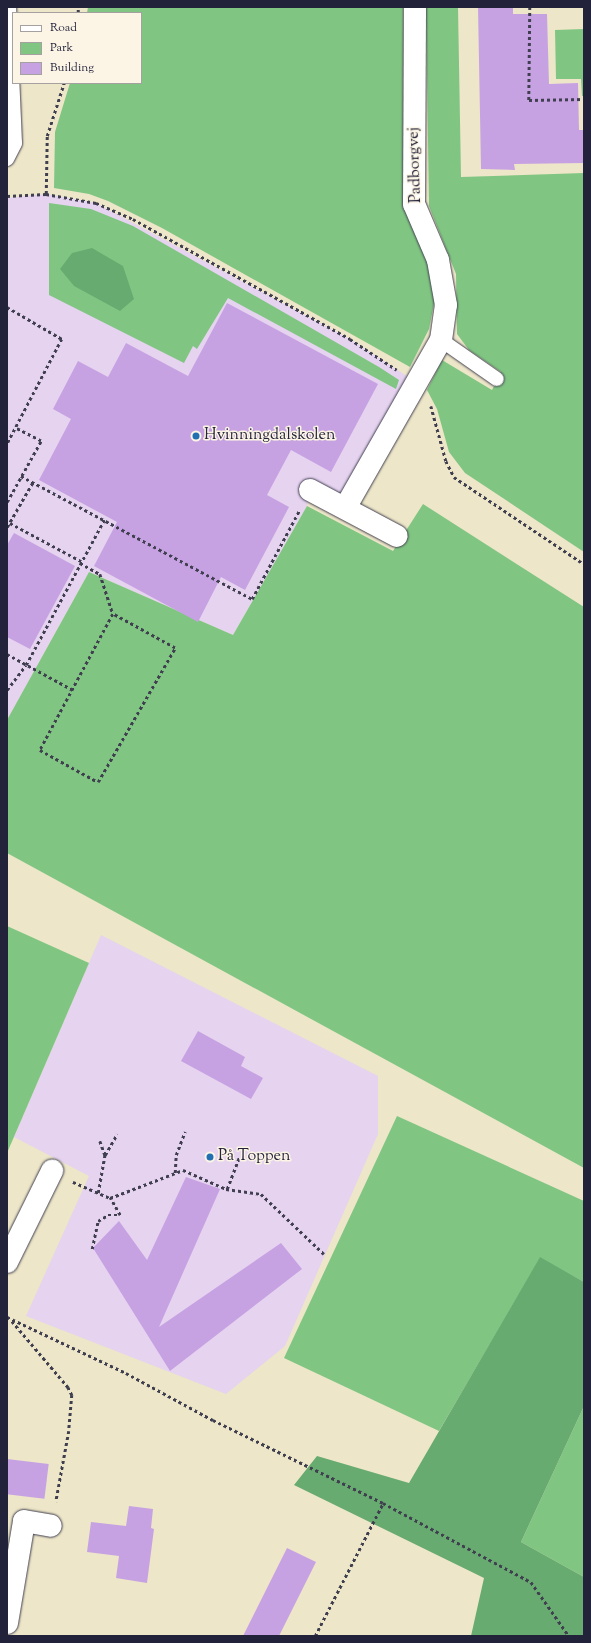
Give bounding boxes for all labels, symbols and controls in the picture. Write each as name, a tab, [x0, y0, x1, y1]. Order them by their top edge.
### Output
legend	[12, 12, 142, 84]
text: Road	[50, 19, 77, 37]
text: Park	[50, 39, 73, 57]
text: Building	[50, 59, 94, 77]
street label: Padborgvej	[405, 127, 427, 203]
place label: Hvinningdalskolen	[204, 426, 336, 446]
marker: Hvinningdalskolen	[191, 431, 201, 441]
place label: På Toppen	[218, 1147, 291, 1167]
marker: På Toppen	[205, 1152, 215, 1162]

